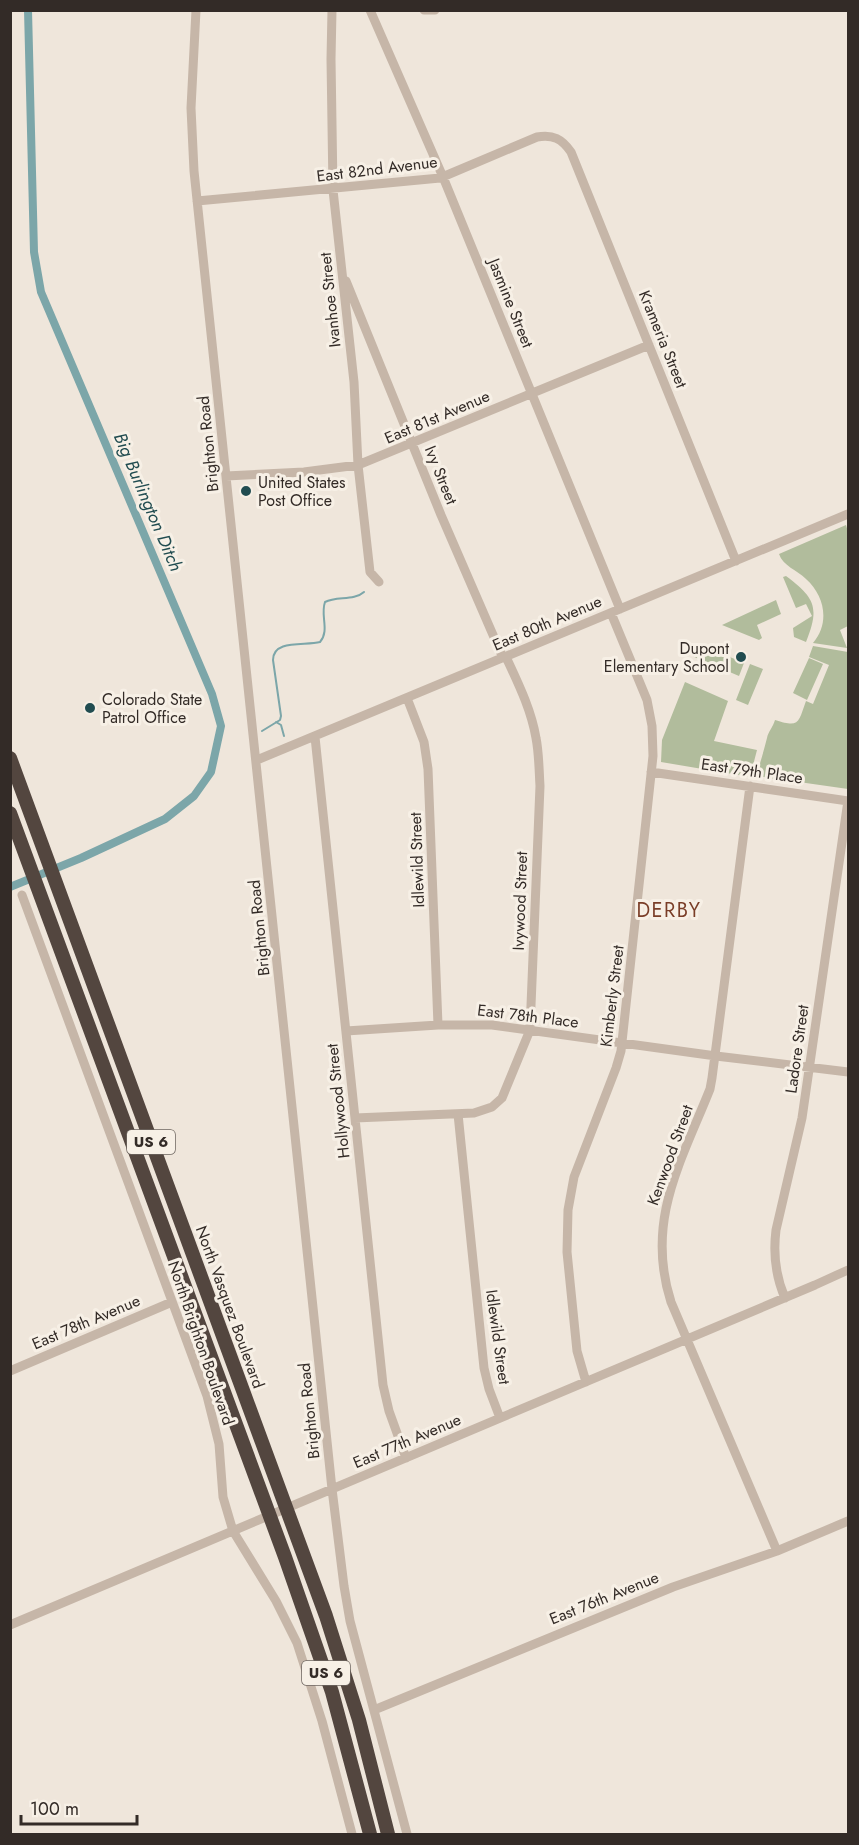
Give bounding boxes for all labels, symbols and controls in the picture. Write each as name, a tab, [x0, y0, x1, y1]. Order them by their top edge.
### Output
street label: East 82nd Avenue	[315, 150, 439, 188]
street label: Ivanhoe Street	[314, 251, 346, 349]
street label: Jasmine Street	[482, 253, 539, 351]
street label: Krameria Street	[633, 287, 693, 391]
street label: East 81st Avenue	[381, 384, 493, 450]
street label: Brighton Road	[192, 395, 224, 493]
water label: Big Burlington Ditch	[107, 428, 189, 576]
street label: Ivy Street	[419, 442, 463, 508]
place label: United States Post Office	[258, 471, 345, 512]
marker: United States Post Office	[239, 484, 253, 498]
street label: East 80th Avenue	[489, 590, 605, 656]
place label: Dupont Elementary School	[604, 637, 729, 678]
marker: Dupont Elementary School	[734, 650, 748, 664]
place label: Colorado State Patrol Office	[102, 688, 202, 729]
marker: Colorado State Patrol Office	[83, 701, 97, 715]
street label: East 79th Place	[700, 752, 804, 790]
street label: Idlewild Street	[404, 812, 430, 908]
street label: Ivywood Street	[507, 851, 533, 951]
street label: Brighton Road	[243, 879, 275, 977]
district label: DERBY	[636, 896, 702, 925]
street label: Kimberly Street	[594, 944, 630, 1048]
street label: East 78th Place	[476, 998, 580, 1034]
street label: Ladore Street	[779, 1003, 815, 1095]
street label: Hollywood Street	[321, 1042, 355, 1160]
street label: Kenwood Street	[641, 1101, 699, 1208]
road number: US 6	[127, 1130, 175, 1154]
street label: North Vasquez Boulevard	[190, 1222, 270, 1392]
street label: North Brighton Boulevard	[162, 1258, 240, 1428]
street label: Idlewild Street	[480, 1288, 516, 1386]
street label: East 78th Avenue	[28, 1289, 144, 1355]
street label: Brighton Road	[293, 1362, 325, 1460]
street label: East 77th Avenue	[349, 1408, 465, 1474]
street label: East 76th Avenue	[546, 1566, 662, 1630]
road number: US 6	[302, 1661, 350, 1685]
scale bar	[21, 1788, 136, 1826]
text: 100 m	[30, 1796, 79, 1822]

